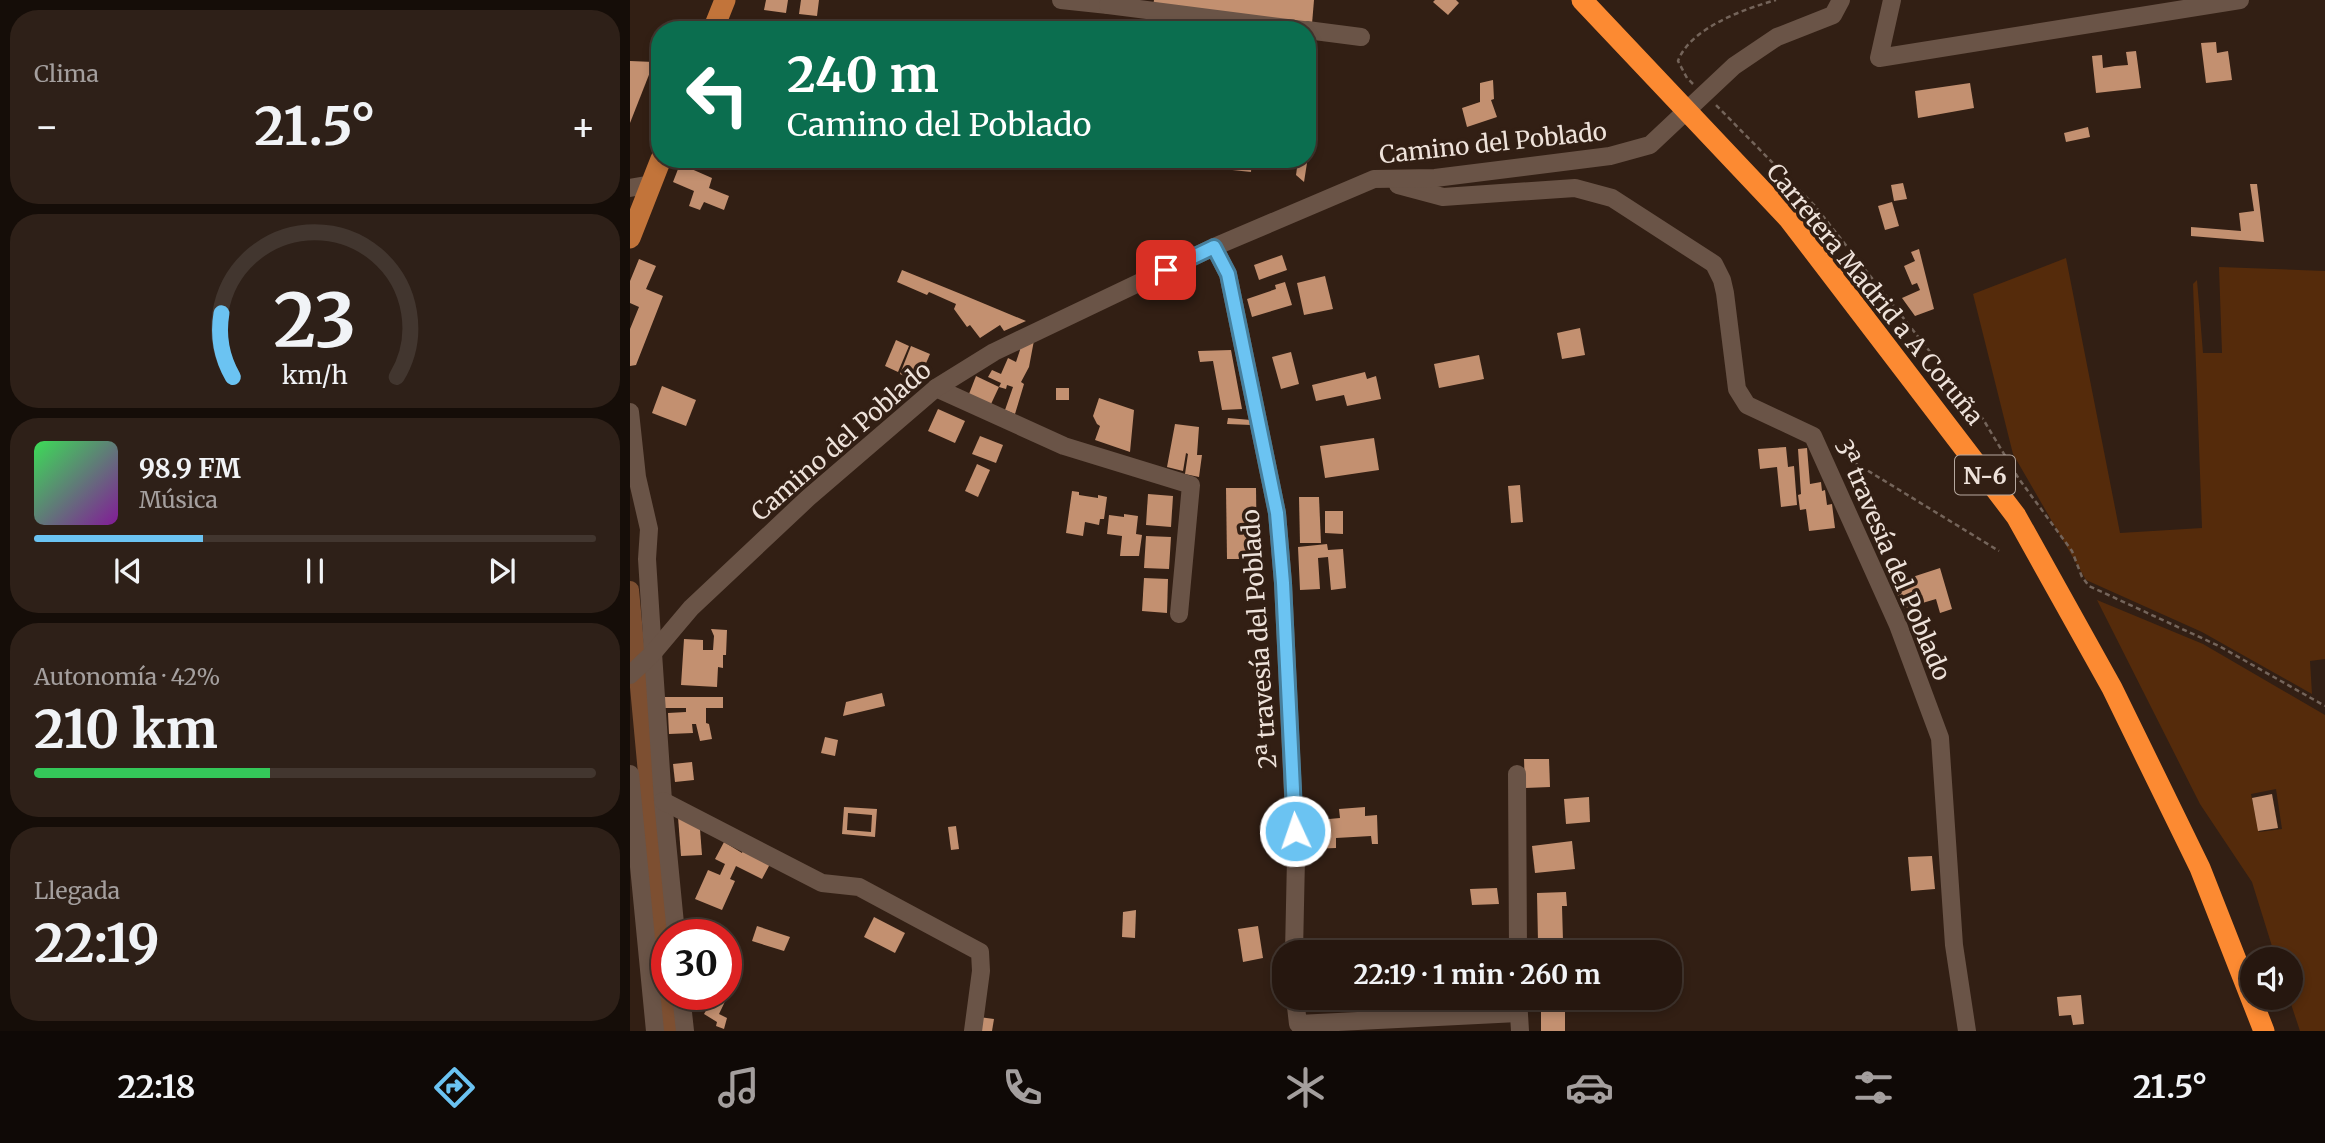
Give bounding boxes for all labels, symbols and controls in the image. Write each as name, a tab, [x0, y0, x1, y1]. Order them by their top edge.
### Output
text: 240 m	[787, 44, 939, 105]
icon: left	[672, 49, 763, 140]
text: Clima	[34, 59, 99, 88]
text: 21.5°	[254, 94, 376, 159]
text: −	[34, 103, 59, 150]
text: +	[571, 103, 596, 150]
text: Camino del Poblado	[787, 105, 1091, 145]
street label: Camino del Poblado	[1378, 116, 1608, 170]
street label: Carretera Madrid a A Coruña	[1760, 157, 1990, 431]
pin	[1136, 240, 1196, 300]
icon: arrive	[1147, 251, 1185, 289]
text: 23	[274, 276, 356, 368]
street label: Camino del Poblado	[745, 354, 937, 528]
text: km/h	[282, 359, 348, 391]
street label: 3ª travesía del Poblado	[1828, 435, 1958, 685]
text: 98.9 FM	[139, 452, 241, 485]
road number: N-6	[1955, 456, 2015, 495]
text: Música	[139, 485, 218, 514]
street label: 2ª travesía del Poblado	[1234, 508, 1284, 770]
icon: previous	[109, 552, 147, 590]
icon: pause	[296, 552, 334, 590]
icon: next	[483, 552, 521, 590]
text: Autonomía · 42%	[34, 662, 220, 691]
text: 210 km	[34, 697, 218, 762]
position arrow	[1258, 794, 1332, 868]
text: Llegada	[34, 876, 120, 905]
text: 22:19	[34, 911, 160, 976]
speed limit sign: 30	[651, 919, 742, 1010]
map controls	[2240, 947, 2303, 1010]
button: sound	[2240, 947, 2303, 1010]
text: 22:19 · 1 min · 260 m	[1353, 958, 1601, 991]
icon: directions	[430, 1063, 479, 1112]
icon: music	[714, 1063, 763, 1112]
icon: phone	[998, 1063, 1047, 1112]
icon: climate	[1281, 1063, 1330, 1112]
icon: car	[1565, 1063, 1614, 1112]
icon: filters	[1849, 1063, 1898, 1112]
text: 22:18	[117, 1067, 195, 1107]
text: 21.5°	[2133, 1067, 2208, 1107]

